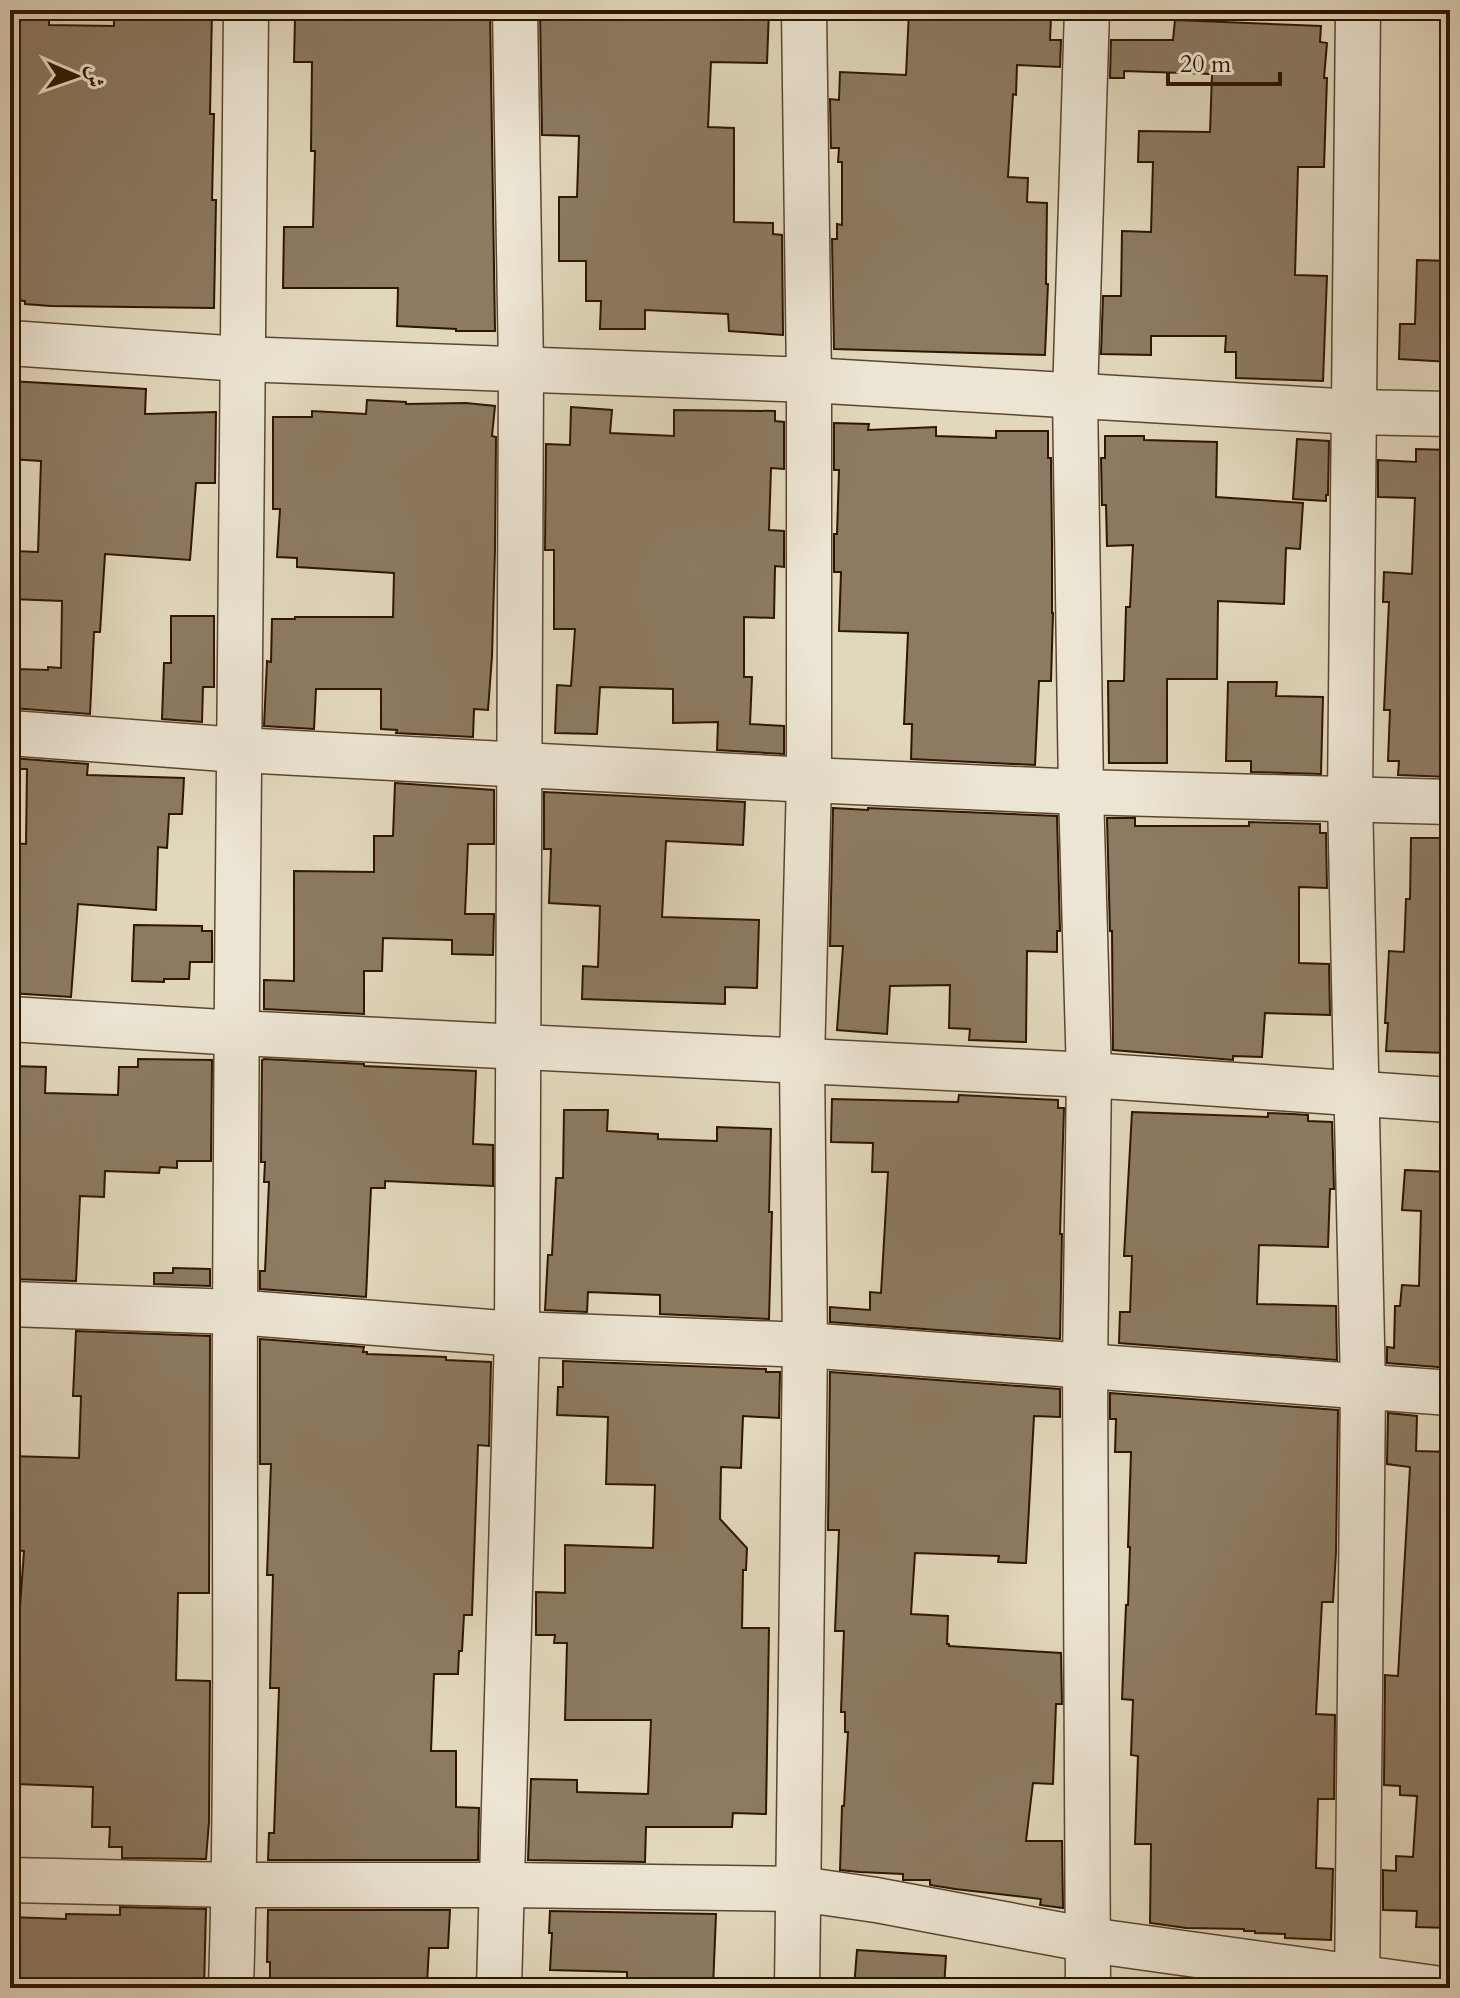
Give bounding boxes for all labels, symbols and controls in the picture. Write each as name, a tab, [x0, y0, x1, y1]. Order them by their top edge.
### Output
north arrow	[36, 36, 116, 116]
scale bar	[1168, 36, 1280, 86]
text: 20 m	[1180, 48, 1232, 81]
text: ش	[80, 65, 110, 88]

